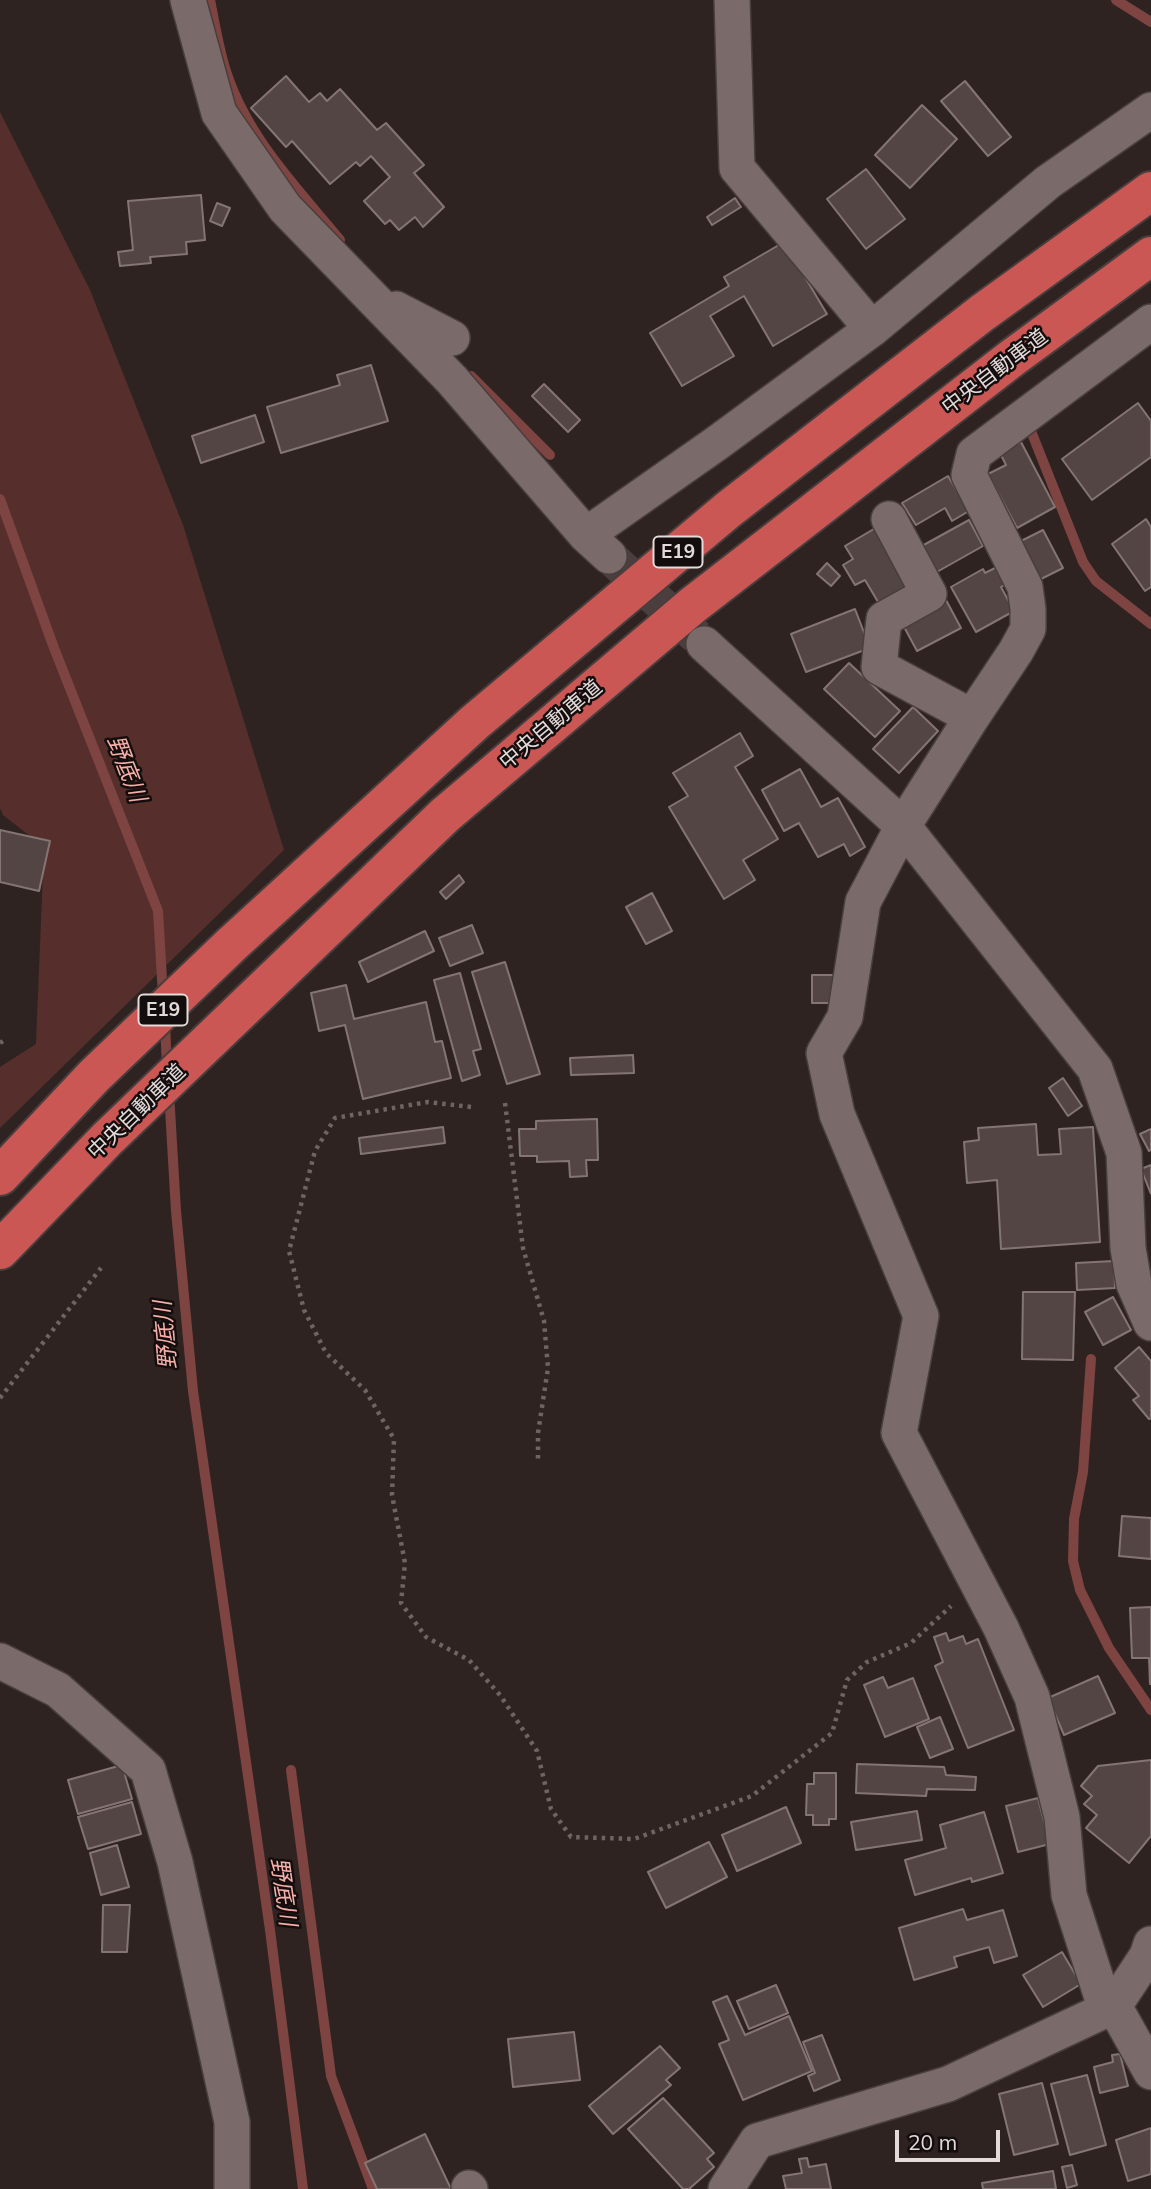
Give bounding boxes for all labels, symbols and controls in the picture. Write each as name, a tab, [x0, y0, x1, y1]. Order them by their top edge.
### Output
street label: 中央自動車道	[937, 324, 1053, 420]
road number: E19	[654, 537, 702, 568]
street label: 中央自動車道	[495, 675, 607, 775]
water label: 野底川	[101, 732, 151, 806]
road number: E19	[138, 994, 188, 1026]
street label: 中央自動車道	[83, 1059, 191, 1165]
water label: 野底川	[149, 1299, 183, 1371]
water label: 野底川	[265, 1856, 301, 1928]
scale bar	[899, 2116, 1004, 2160]
text: 20 m	[908, 2129, 957, 2155]

